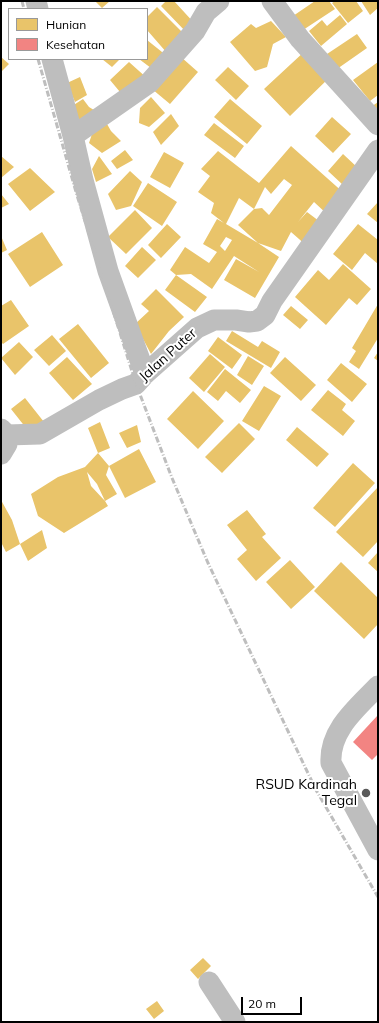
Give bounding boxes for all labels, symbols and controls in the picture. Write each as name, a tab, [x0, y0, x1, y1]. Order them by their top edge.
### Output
legend	[8, 8, 148, 60]
text: Hunian	[46, 17, 86, 32]
text: Kesehatan	[46, 37, 105, 52]
street label: Jalan Puter	[136, 325, 200, 385]
place label: RSUD Kardinah Tegal	[255, 777, 357, 810]
marker: RSUD Kardinah Tegal	[360, 787, 372, 799]
scale bar	[243, 989, 304, 1015]
text: 20 m	[248, 996, 276, 1011]

